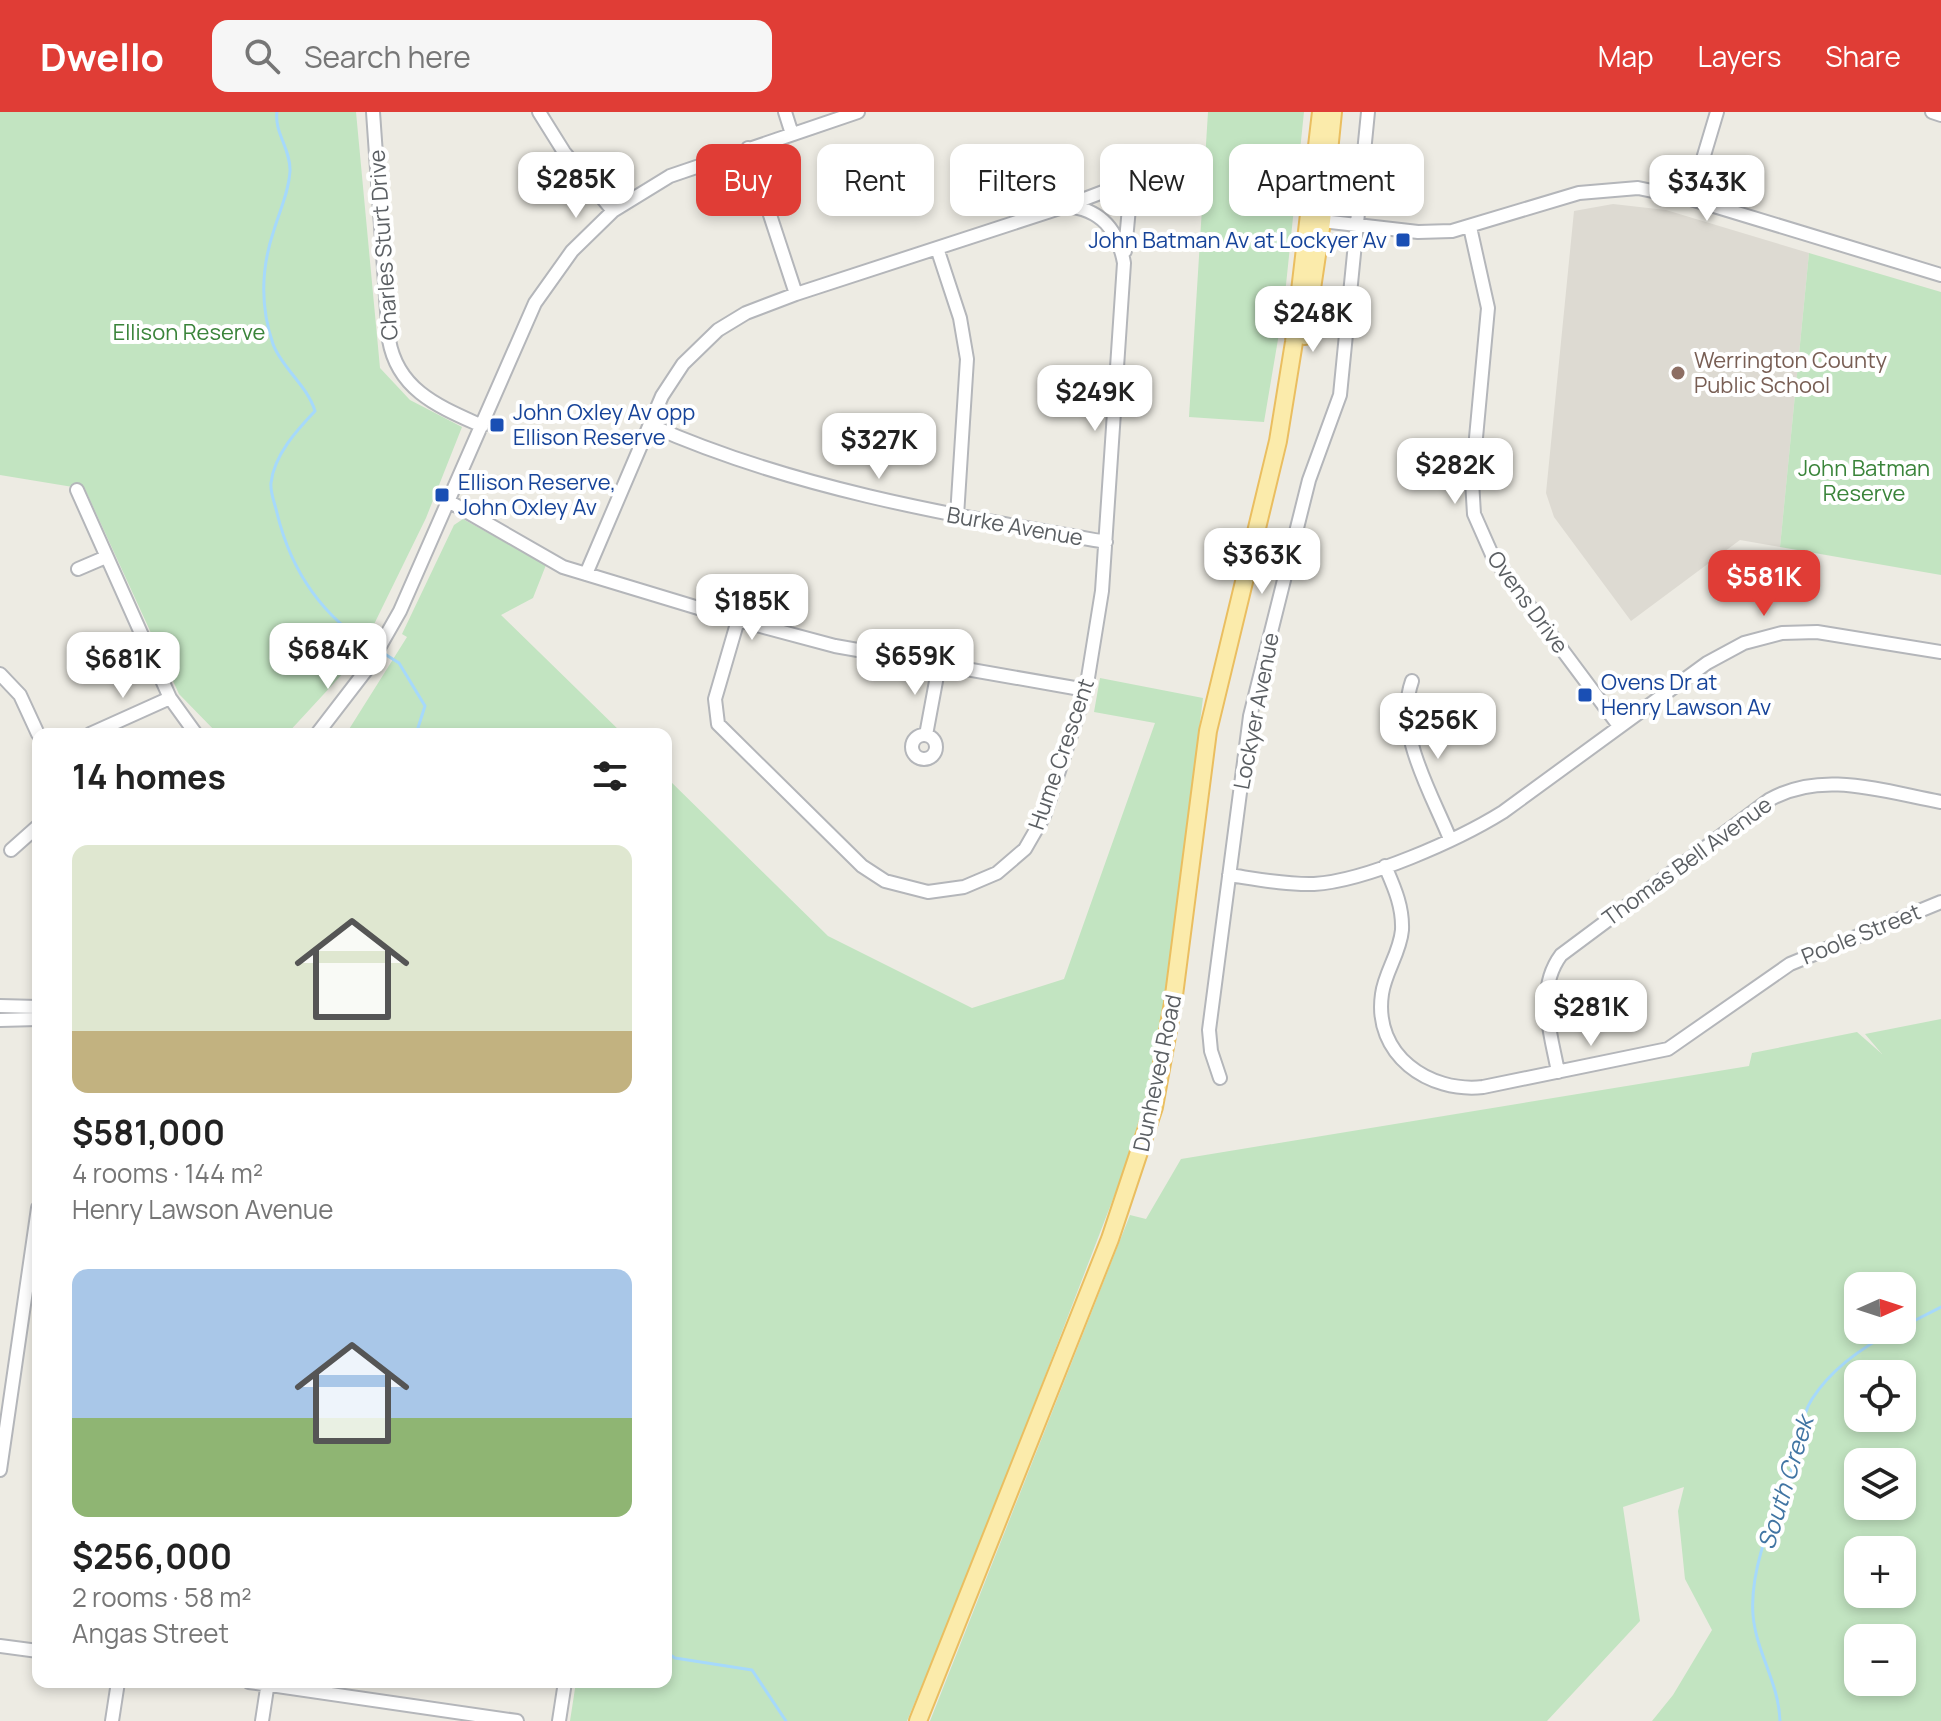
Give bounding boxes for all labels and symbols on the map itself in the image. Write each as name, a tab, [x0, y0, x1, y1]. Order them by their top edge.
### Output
street label: Charles Sturt Drive	[361, 149, 405, 341]
pin: $285K	[520, 152, 632, 220]
pin: $343K	[1651, 155, 1763, 223]
place label: John Batman Av at Lockyer Av	[1088, 225, 1387, 255]
marker: John Batman Av at Lockyer Av	[1394, 231, 1412, 249]
pin: $248K	[1257, 286, 1369, 354]
park label: Ellison Reserve	[113, 317, 265, 347]
place label: Werrington County Public School	[1694, 345, 1887, 400]
marker: Werrington County Public School	[1669, 364, 1687, 382]
pin: $249K	[1039, 365, 1151, 433]
place label: John Oxley Av opp Ellison Reserve	[513, 397, 695, 452]
pin: $327K	[823, 413, 935, 481]
marker: John Oxley Av opp Ellison Reserve	[488, 416, 506, 434]
pin: $282K	[1399, 438, 1511, 506]
park label: John Batman Reserve	[1798, 453, 1930, 508]
place label: Ellison Reserve, John Oxley Av	[458, 467, 616, 522]
marker: Ellison Reserve, John Oxley Av	[433, 486, 451, 504]
street label: Burke Avenue	[945, 499, 1086, 553]
pin: $363K	[1206, 528, 1318, 596]
street label: Ovens Drive	[1481, 545, 1575, 659]
pin: $581K	[1708, 550, 1820, 618]
pin: $185K	[696, 574, 808, 642]
pin: $684K	[272, 623, 384, 691]
pin: $659K	[859, 629, 971, 697]
street label: Lockyer Avenue	[1226, 630, 1286, 792]
pin: $681K	[67, 632, 179, 700]
place label: Ovens Dr at Henry Lawson Av	[1601, 667, 1771, 722]
street label: Hume Crescent	[1021, 674, 1101, 834]
marker: Ovens Dr at Henry Lawson Av	[1576, 686, 1594, 704]
pin: $256K	[1382, 693, 1494, 761]
street label: Thomas Bell Avenue	[1596, 789, 1778, 933]
street label: Poole Street	[1797, 896, 1925, 972]
pin: $281K	[1535, 980, 1647, 1048]
street label: Dunheved Road	[1126, 992, 1188, 1154]
north arrow	[1844, 1272, 1916, 1344]
water label: South Creek	[1749, 1409, 1821, 1553]

